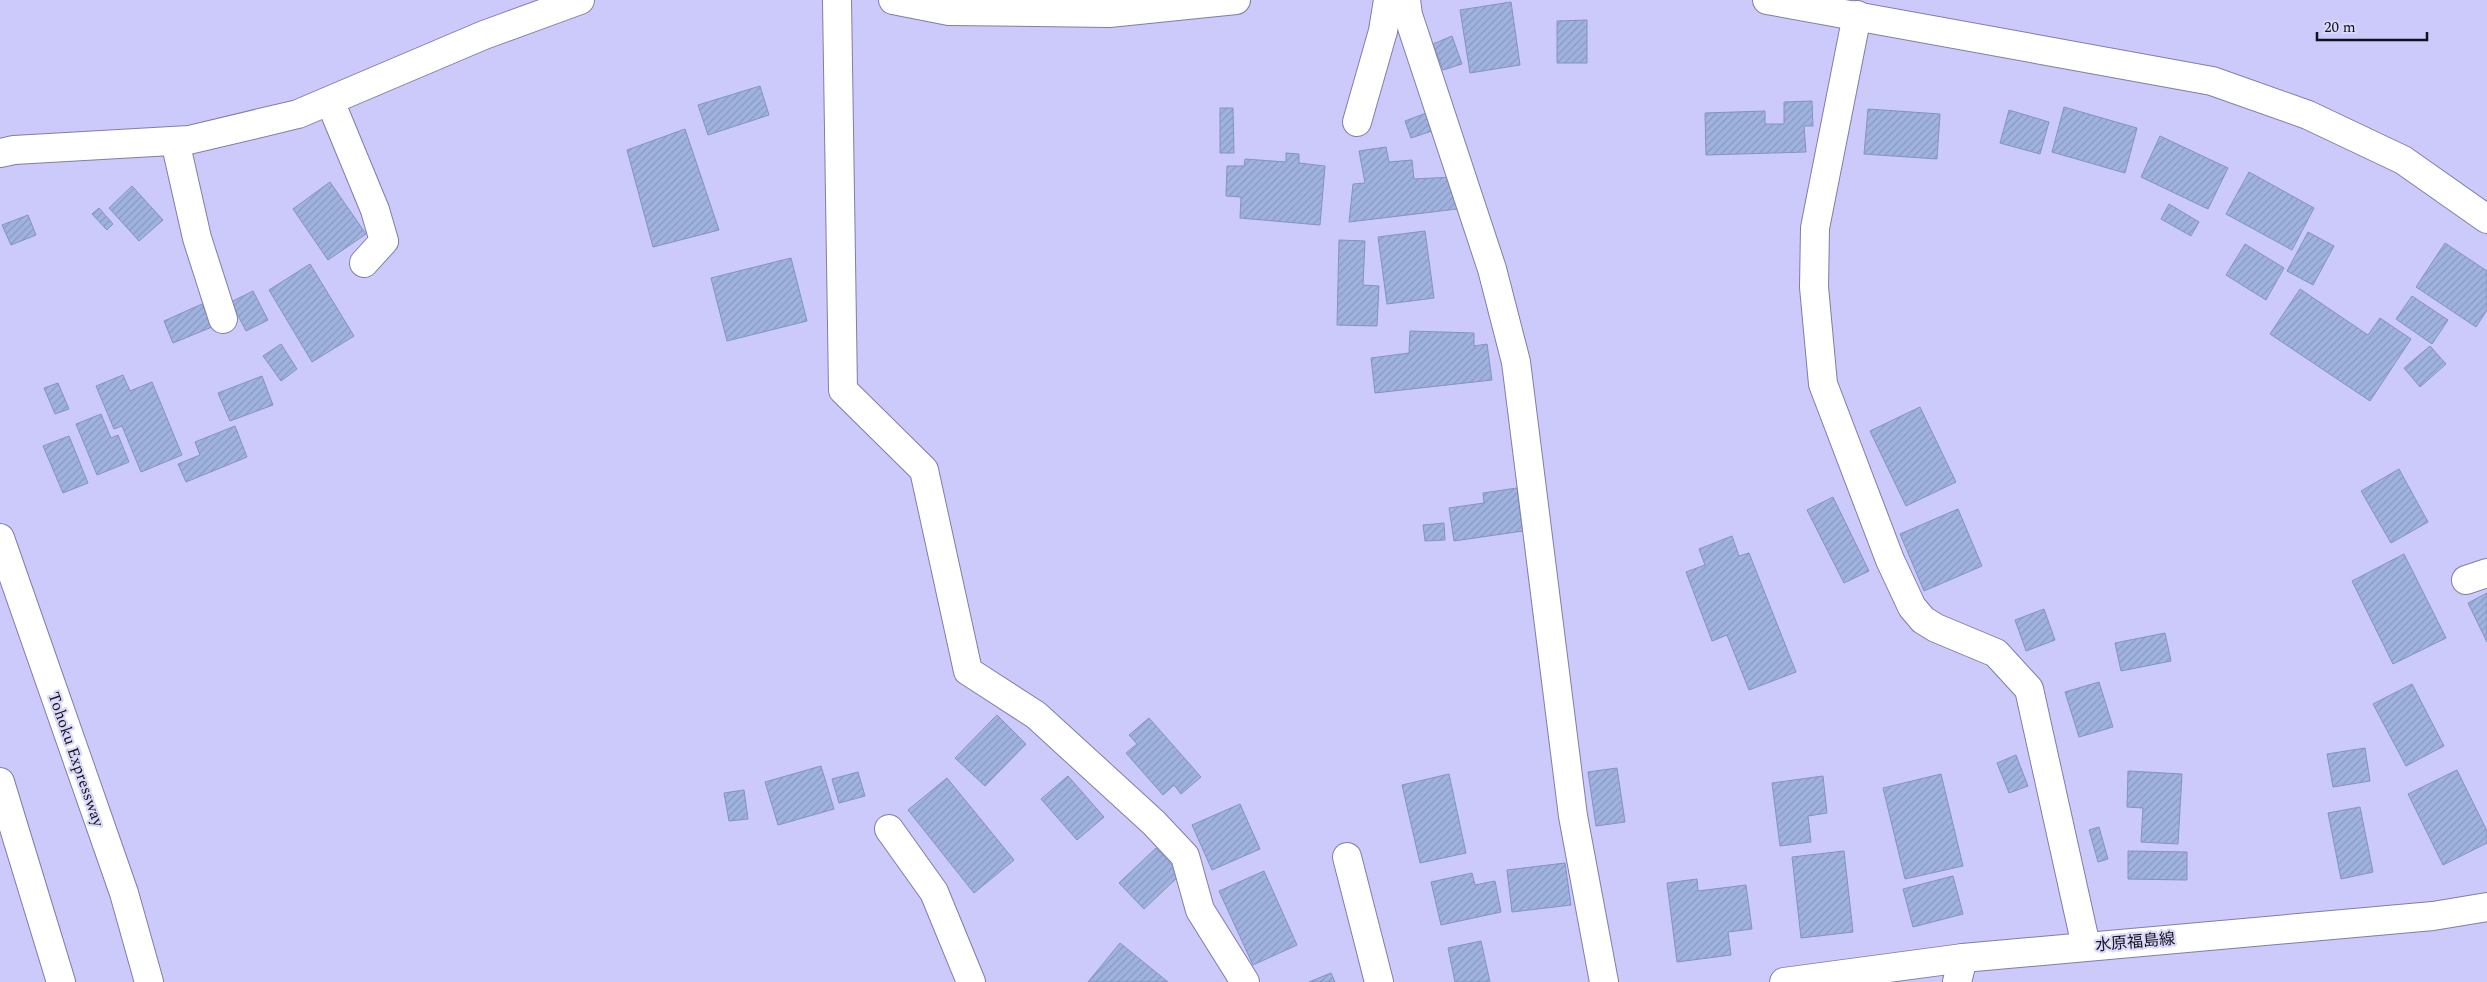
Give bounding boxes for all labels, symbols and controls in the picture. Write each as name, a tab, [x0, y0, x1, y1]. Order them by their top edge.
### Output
scale bar	[2317, 10, 2427, 42]
text: 20 m	[2324, 16, 2356, 39]
street label: Tohoku Expressway	[42, 689, 111, 831]
street label: 水原福島線	[2094, 927, 2176, 957]

